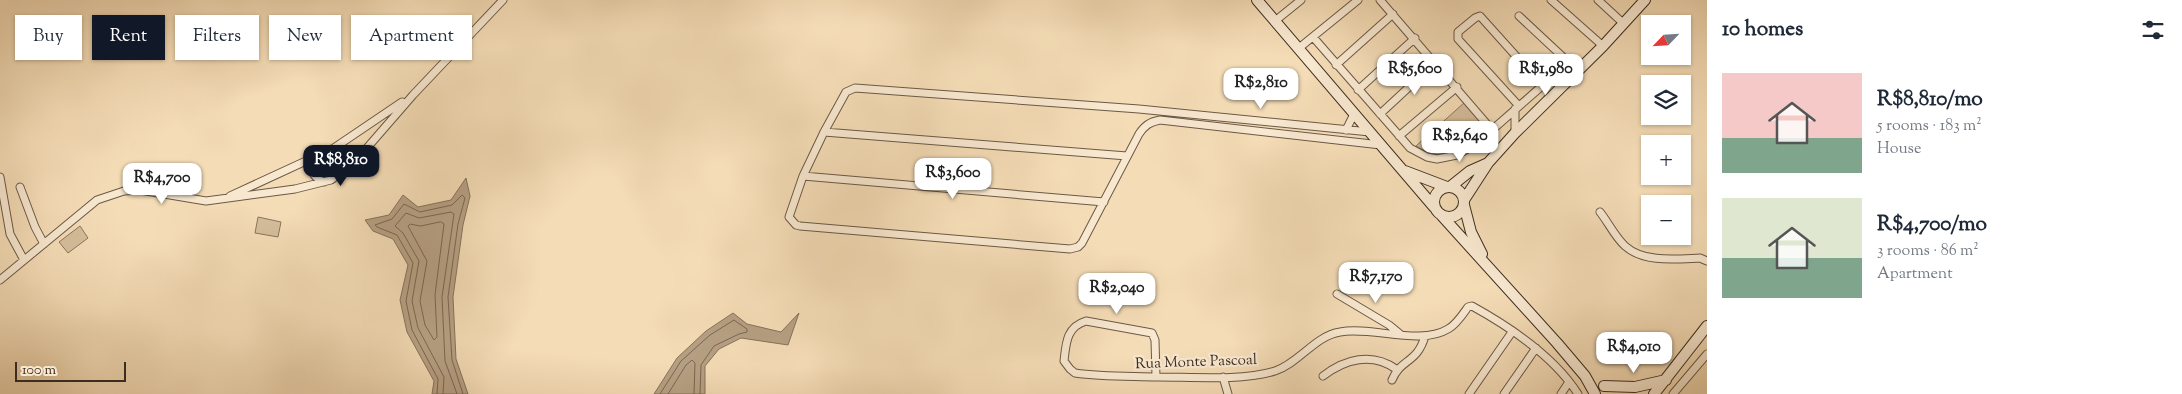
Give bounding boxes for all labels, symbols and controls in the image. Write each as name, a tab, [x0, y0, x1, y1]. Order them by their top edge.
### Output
chip: Buy	[15, 15, 82, 60]
chip: Rent	[92, 15, 165, 60]
chip: Filters	[175, 15, 259, 60]
chip: New	[269, 15, 341, 60]
chip: Apartment	[351, 15, 472, 60]
north arrow	[1641, 15, 1691, 65]
map controls	[1641, 15, 1691, 245]
text: 10 homes	[1722, 15, 1803, 45]
icon: filters	[2139, 16, 2167, 44]
pin: R$5,600	[1369, 54, 1461, 96]
pin: R$1,980	[1500, 54, 1592, 96]
text: R$5,600	[1388, 58, 1442, 81]
text: R$1,980	[1519, 58, 1573, 81]
pin: R$2,810	[1215, 68, 1307, 110]
text: R$2,810	[1234, 72, 1288, 95]
button: layers	[1641, 75, 1691, 125]
text: R$8,810/mo	[1877, 85, 1983, 115]
icon: home	[1762, 93, 1822, 153]
text: 5 rooms · 183 m²	[1877, 115, 1982, 138]
pin: R$2,640	[1414, 120, 1506, 163]
text: R$2,640	[1432, 125, 1488, 148]
button: +	[1641, 135, 1691, 185]
text: House	[1877, 138, 1921, 161]
pin: R$8,810	[295, 144, 387, 187]
text: R$8,810	[314, 149, 368, 172]
pin: R$3,600	[907, 158, 999, 200]
pin: R$4,700	[116, 162, 208, 205]
text: R$3,600	[925, 162, 981, 185]
text: R$4,700	[134, 167, 190, 190]
button: −	[1641, 195, 1691, 245]
text: R$4,700/mo	[1877, 210, 1987, 240]
icon: home	[1762, 218, 1822, 278]
text: 3 rooms · 86 m²	[1877, 240, 1979, 263]
pin: R$7,170	[1330, 262, 1422, 304]
text: Apartment	[1877, 263, 1953, 286]
text: R$7,170	[1350, 266, 1402, 289]
pin: R$2,040	[1071, 272, 1163, 315]
text: R$2,040	[1089, 277, 1145, 300]
pin: R$4,010	[1588, 332, 1680, 374]
text: R$4,010	[1607, 336, 1661, 359]
street label: Rua Monte Pascoal	[1135, 350, 1257, 375]
scale bar	[15, 359, 126, 382]
text: 100 m	[22, 361, 56, 381]

